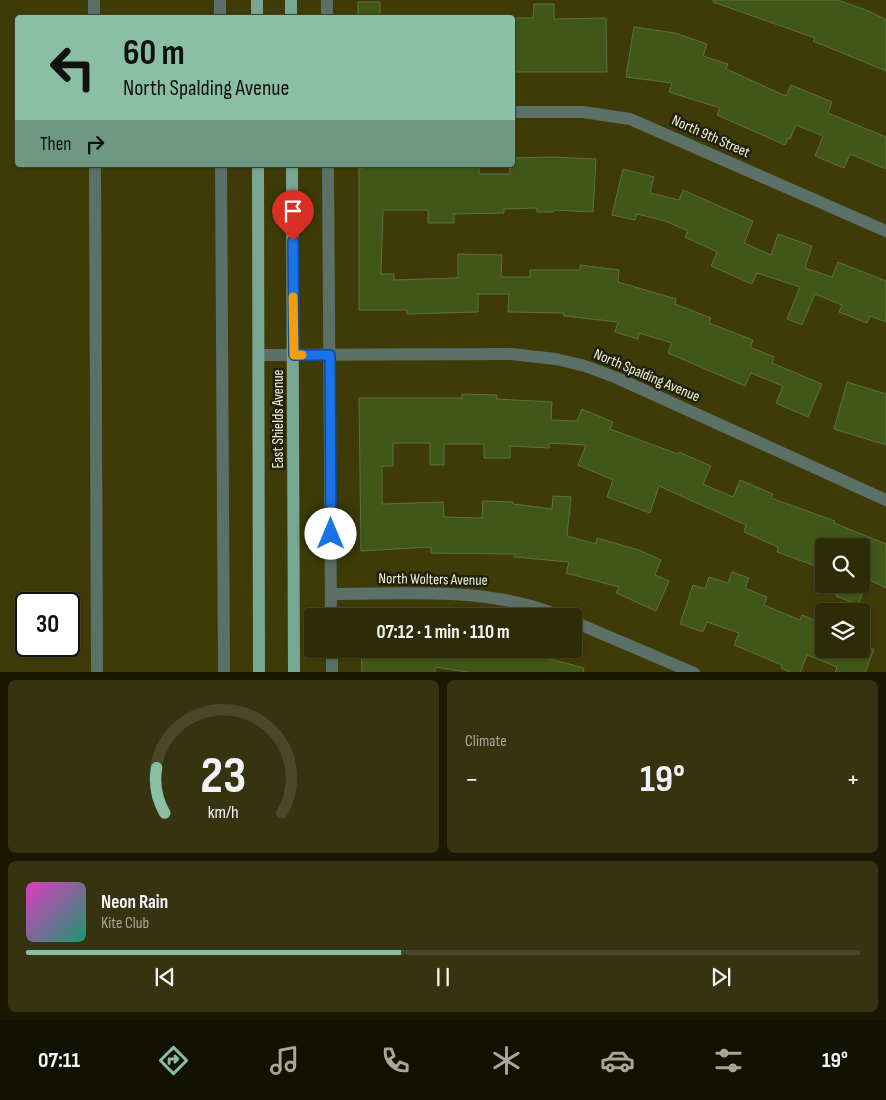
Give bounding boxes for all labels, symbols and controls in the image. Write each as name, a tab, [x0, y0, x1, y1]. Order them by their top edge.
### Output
text: 60 m	[123, 32, 185, 75]
icon: left	[40, 35, 105, 100]
text: North Spalding Avenue	[123, 75, 289, 102]
street label: North 9th Street	[669, 111, 753, 162]
icon: right	[81, 130, 109, 158]
text: Then	[40, 133, 71, 156]
pin	[272, 190, 314, 241]
icon: arrive	[279, 197, 307, 225]
street label: North Spalding Avenue	[591, 345, 703, 406]
street label: East Shields Avenue	[269, 369, 288, 469]
position arrow	[304, 507, 356, 559]
map controls	[815, 538, 870, 658]
button: search	[815, 538, 870, 593]
street label: North Wolters Avenue	[378, 569, 488, 590]
speed limit sign: 30	[15, 592, 80, 657]
button: layers	[815, 603, 870, 658]
text: 07:12 · 1 min · 110 m	[376, 621, 510, 644]
text: Climate	[465, 732, 507, 751]
text: 23	[200, 745, 247, 808]
text: 19°	[640, 757, 685, 802]
text: −	[465, 763, 479, 796]
text: +	[846, 763, 860, 796]
text: km/h	[208, 802, 239, 823]
text: Neon Rain	[101, 891, 168, 914]
text: Kite Club	[101, 914, 149, 933]
icon: previous	[151, 963, 179, 991]
icon: pause	[429, 963, 457, 991]
icon: next	[707, 963, 735, 991]
icon: directions	[156, 1043, 191, 1078]
icon: music	[267, 1043, 302, 1078]
icon: phone	[378, 1043, 413, 1078]
icon: climate	[489, 1043, 524, 1078]
icon: car	[600, 1043, 635, 1078]
icon: filters	[711, 1043, 746, 1078]
text: 07:11	[38, 1047, 80, 1074]
text: 19°	[822, 1047, 848, 1074]

